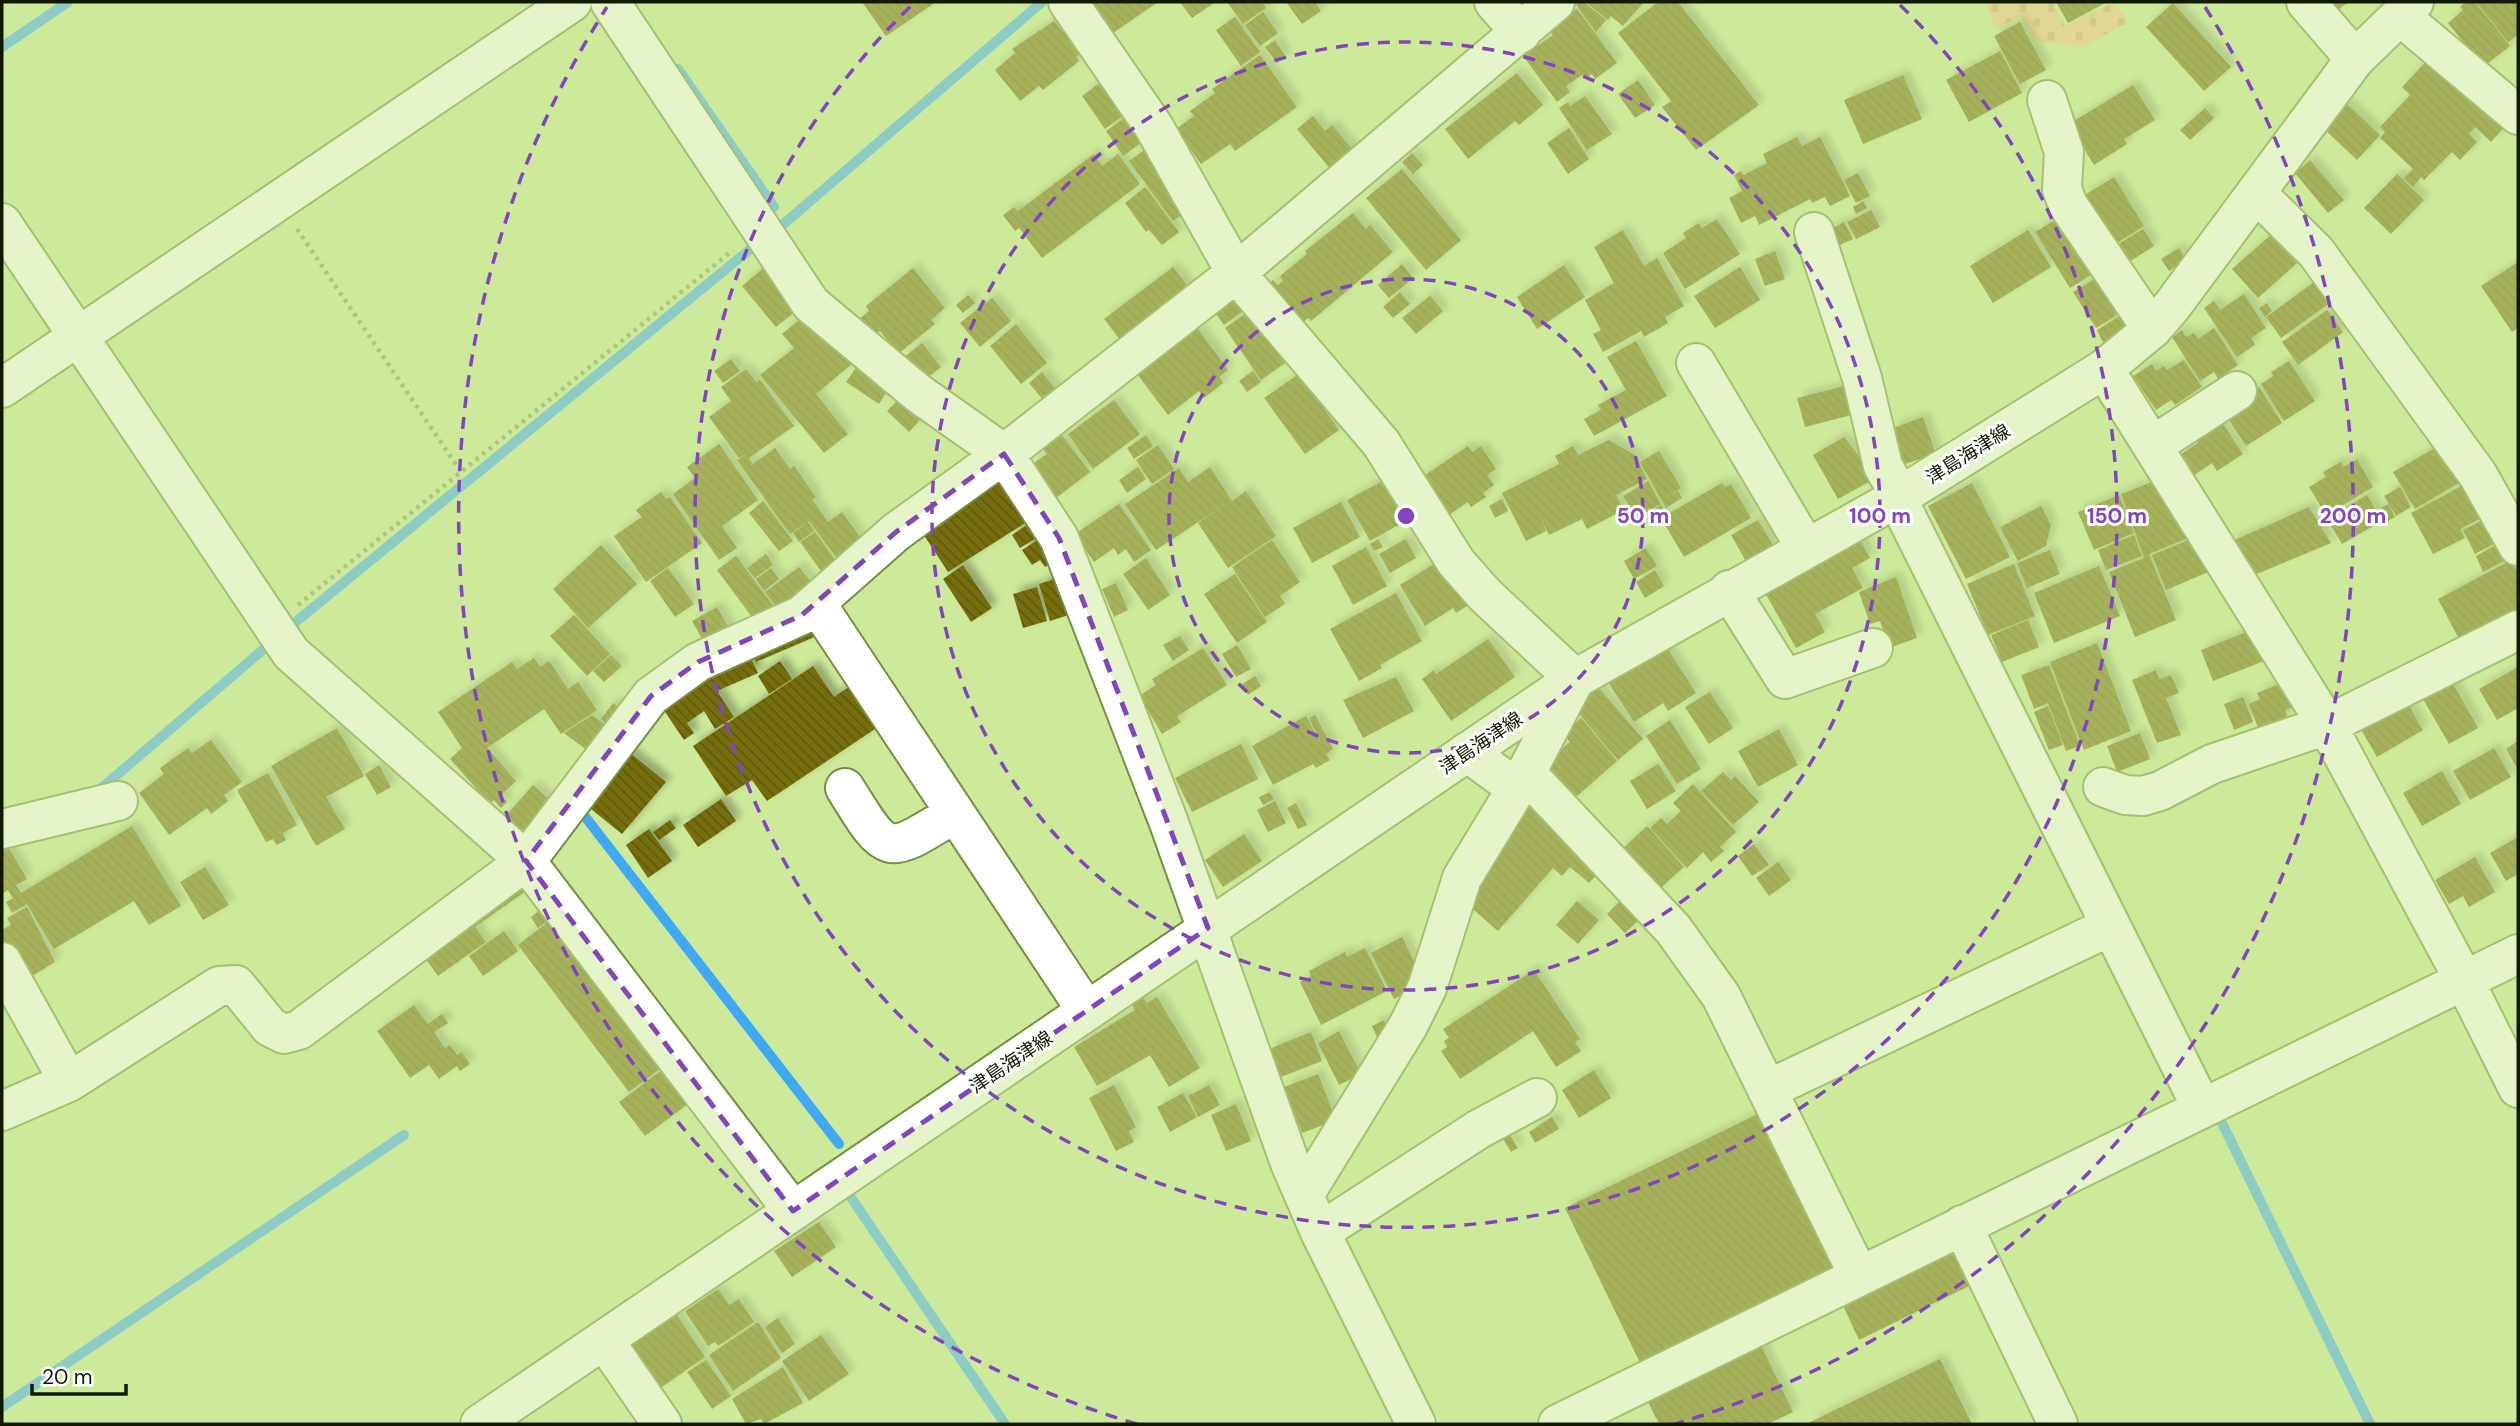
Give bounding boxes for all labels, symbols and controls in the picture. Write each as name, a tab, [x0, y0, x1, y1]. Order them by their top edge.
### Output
street label: 津島海津線	[1921, 418, 2015, 490]
text: 50 m	[1617, 502, 1669, 530]
text: 100 m	[1849, 502, 1911, 530]
text: 150 m	[2087, 502, 2147, 530]
text: 200 m	[2320, 502, 2386, 530]
centre of rings	[1394, 504, 1418, 528]
street label: 津島海津線	[1435, 706, 1527, 780]
street label: 津島海津線	[965, 1025, 1057, 1099]
scale bar	[32, 1352, 126, 1396]
text: 20 m	[42, 1363, 93, 1391]

